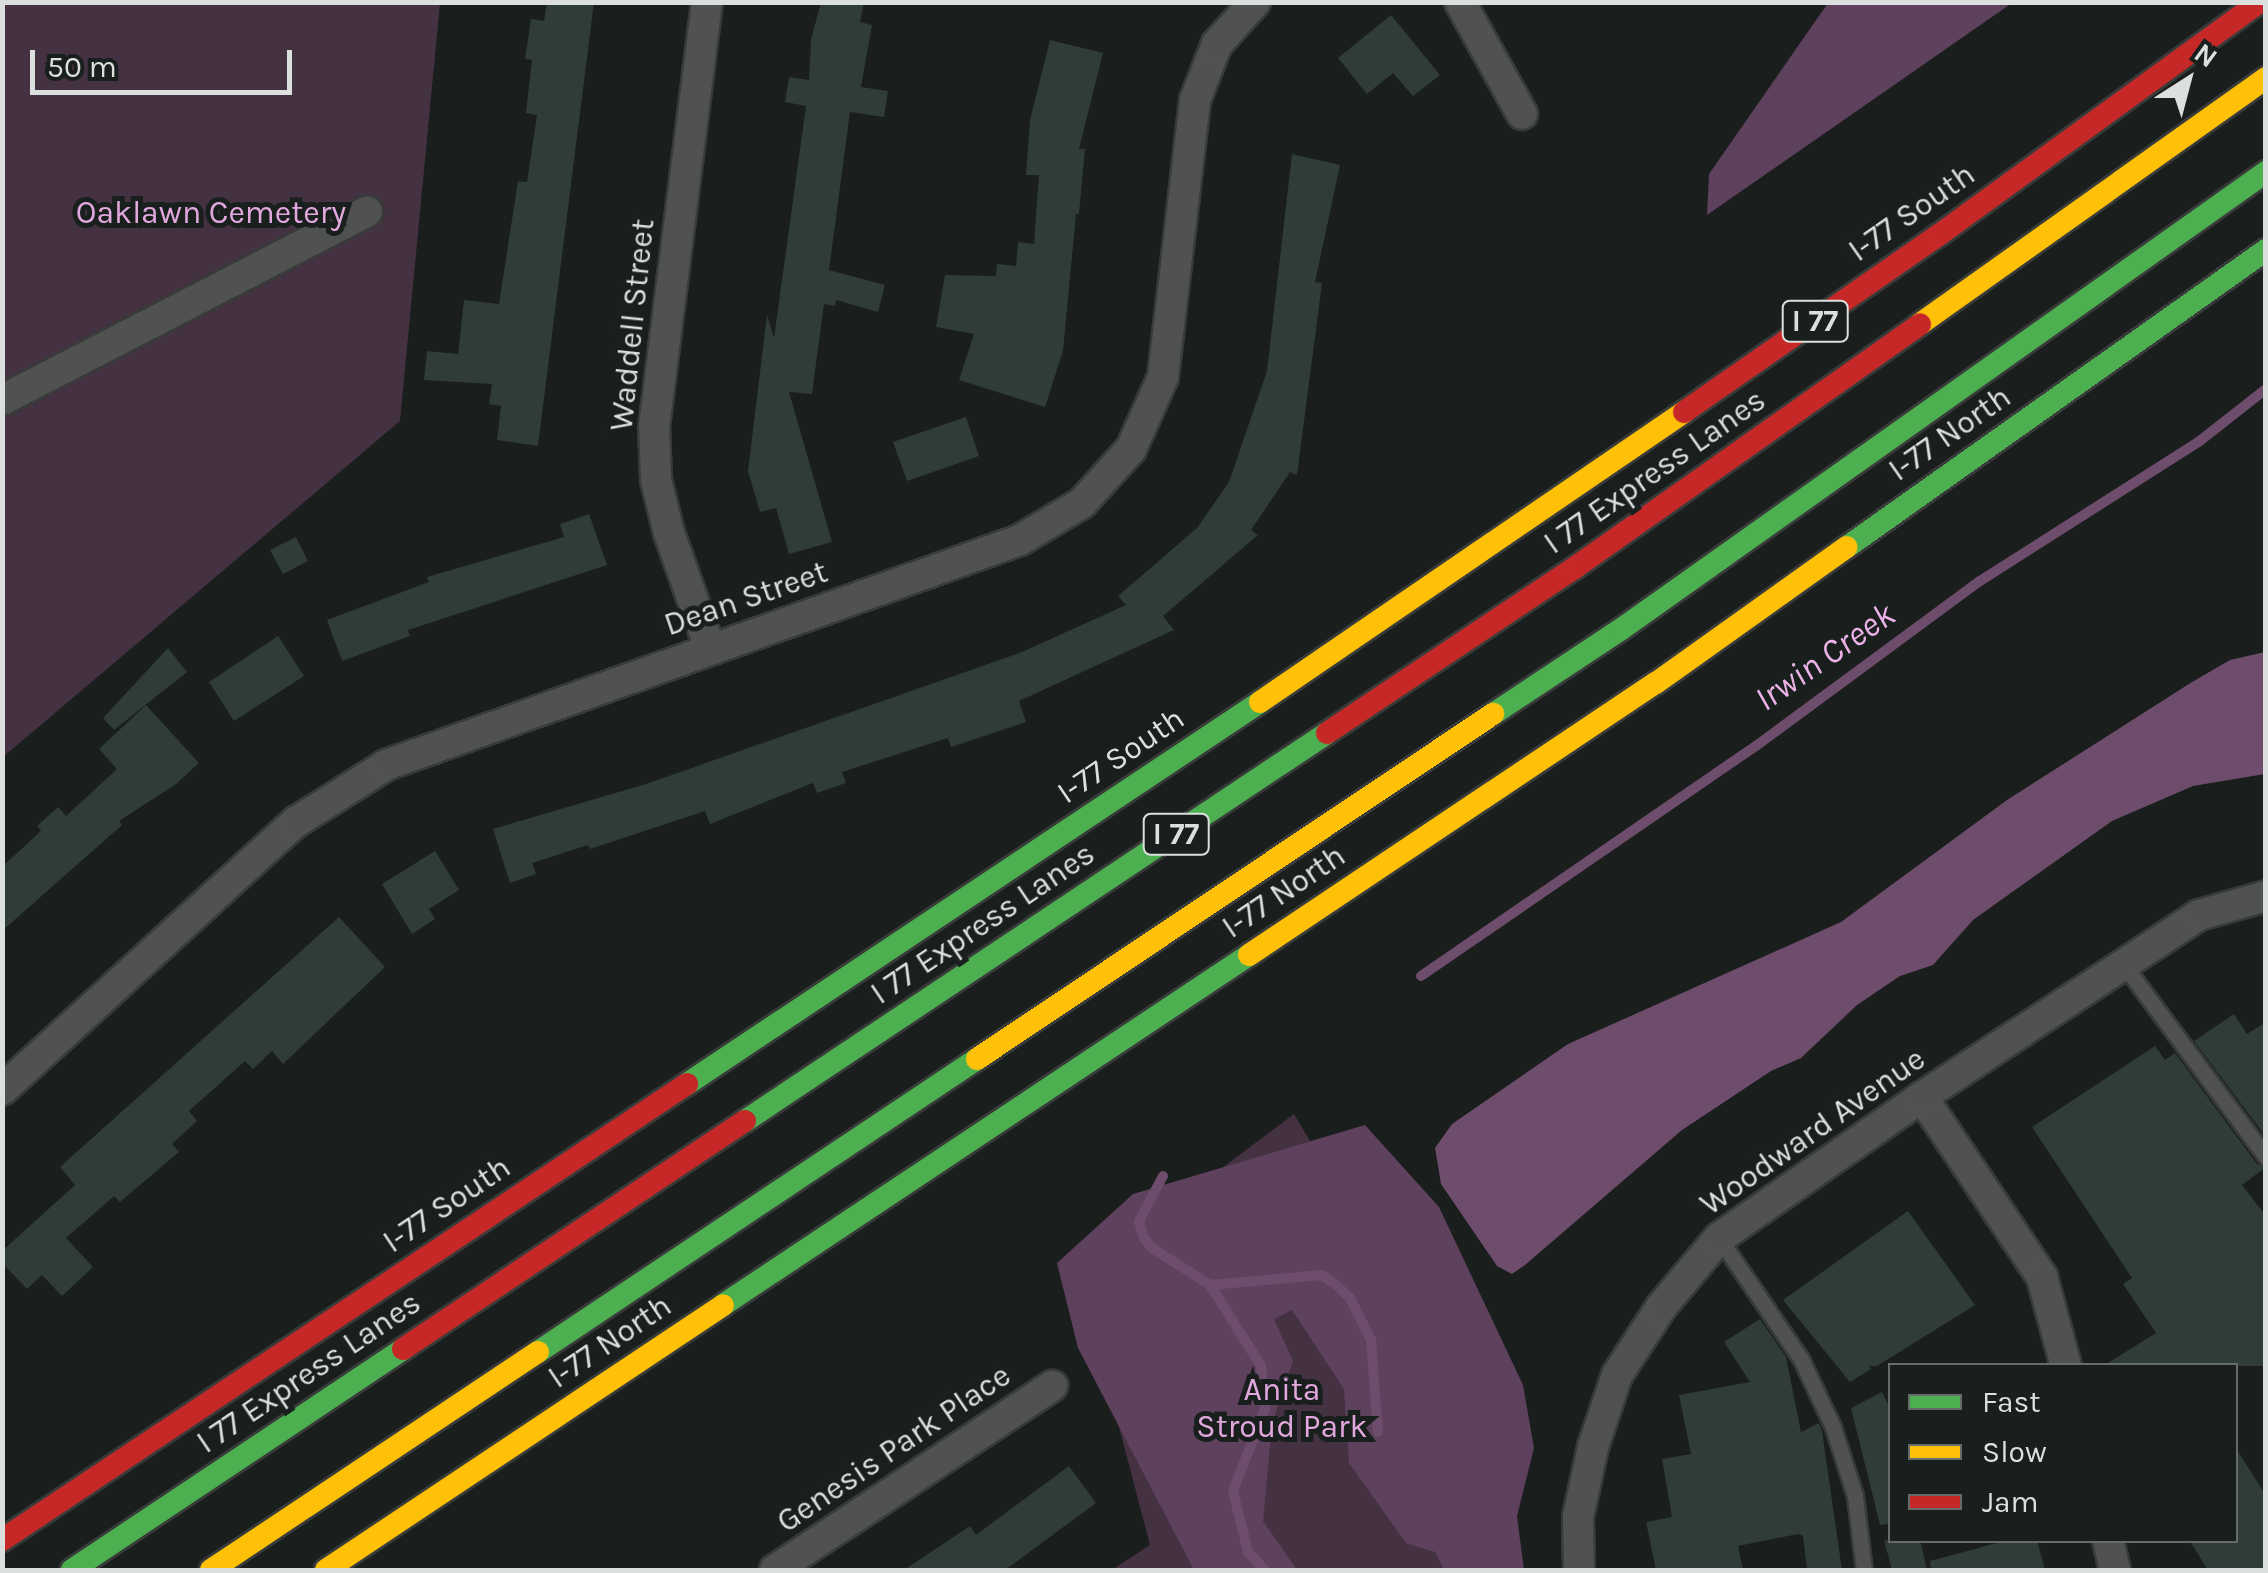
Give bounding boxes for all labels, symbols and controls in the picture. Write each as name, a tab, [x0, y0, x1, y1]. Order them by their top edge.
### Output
scale bar	[35, 30, 298, 92]
north arrow	[2138, 30, 2238, 130]
text: N	[2188, 36, 2224, 75]
text: 50 m	[47, 49, 117, 85]
street label: I-77 South	[1841, 156, 1983, 270]
park label: Oaklawn Cemetery	[76, 194, 346, 232]
street label: Waddell Street	[603, 217, 663, 433]
road number: I 77	[1780, 296, 1850, 346]
street label: I-77 North	[1882, 378, 2018, 490]
street label: I 77 Express Lanes	[1537, 381, 1773, 563]
street label: Dean Street	[659, 553, 833, 645]
water label: Irwin Creek	[1747, 594, 1903, 720]
street label: I-77 South	[1050, 699, 1192, 813]
road number: I 77	[1141, 809, 1211, 859]
street label: I 77 Express Lanes	[864, 835, 1102, 1013]
street label: I-77 North	[1215, 837, 1353, 947]
street label: Woodward Avenue	[1693, 1040, 1933, 1224]
street label: I-77 South	[376, 1148, 518, 1262]
street label: I 77 Express Lanes	[190, 1284, 428, 1462]
street label: I-77 North	[541, 1287, 679, 1397]
street label: Genesis Park Place	[770, 1357, 1018, 1541]
legend	[1888, 1363, 2238, 1543]
park label: Anita Stroud Park	[1196, 1372, 1368, 1447]
text: Fast	[1982, 1384, 2041, 1420]
text: Slow	[1982, 1434, 2047, 1470]
text: Jam	[1982, 1484, 2039, 1520]

